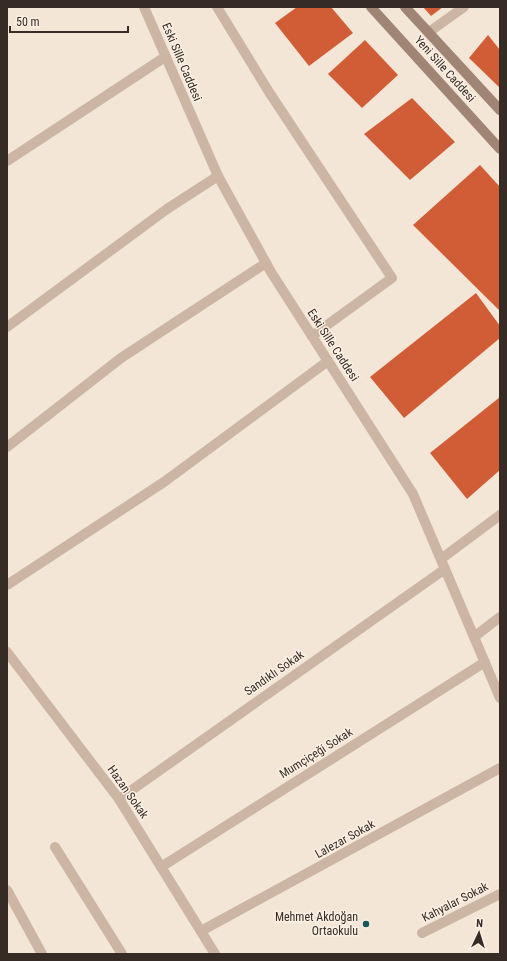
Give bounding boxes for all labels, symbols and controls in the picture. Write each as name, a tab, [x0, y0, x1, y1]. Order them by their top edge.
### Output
scale bar	[10, 8, 128, 34]
text: 50 m	[16, 15, 40, 29]
street label: Eski Sille Caddesi	[159, 21, 205, 103]
street label: Yeni Sille Caddesi	[412, 33, 478, 105]
street label: Eski Sille Caddesi	[304, 306, 362, 384]
street label: Sandıklı Sokak	[242, 647, 307, 699]
street label: Mumçiçeği Sokak	[277, 725, 356, 781]
street label: Hazan Sokak	[105, 763, 152, 822]
street label: Lalezar Sokak	[313, 817, 378, 861]
street label: Kahyalar Sokak	[420, 879, 491, 925]
place label: Mehmet Akdoğan Ortaokulu	[275, 910, 358, 938]
north arrow	[459, 913, 499, 953]
text: N	[476, 917, 484, 930]
marker: Mehmet Akdoğan Ortaokulu	[361, 919, 371, 929]

